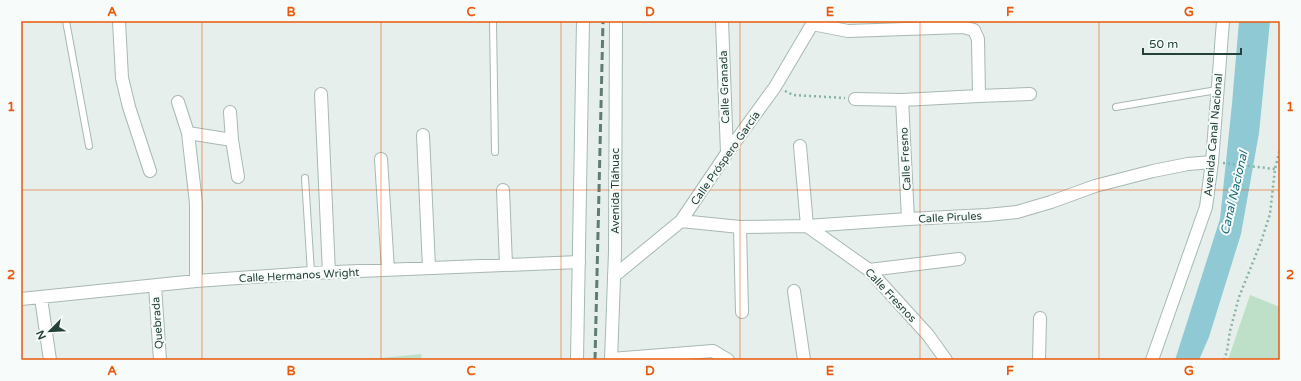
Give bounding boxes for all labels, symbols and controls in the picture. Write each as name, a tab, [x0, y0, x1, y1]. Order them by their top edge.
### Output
text: A	[107, 4, 117, 20]
text: B	[286, 4, 296, 20]
text: C	[466, 4, 476, 20]
text: D	[645, 4, 655, 20]
text: E	[826, 4, 834, 20]
text: F	[1006, 4, 1014, 20]
text: G	[1184, 4, 1194, 20]
scale bar	[1143, 30, 1241, 56]
text: 50 m	[1149, 37, 1178, 51]
street label: Calle Granada	[717, 50, 732, 124]
street label: Avenida Canal Nacional	[1202, 73, 1225, 197]
text: 1	[7, 99, 15, 115]
text: 1	[1286, 99, 1294, 115]
street label: Calle Próspero García	[688, 109, 763, 208]
street label: Calle Fresno	[897, 127, 914, 191]
street label: Avenida Tláhuac	[609, 148, 622, 234]
water label: Canal Nacional	[1218, 148, 1251, 236]
street label: Calle Pirules	[918, 209, 982, 226]
street label: Calle Hermanos Wright	[238, 266, 360, 285]
street label: Calle Fresnos	[862, 266, 919, 325]
text: 2	[7, 267, 15, 283]
text: 2	[1286, 267, 1294, 283]
street label: Quebrada	[149, 296, 166, 349]
north arrow	[30, 311, 70, 351]
text: N	[34, 328, 49, 342]
text: A	[107, 363, 117, 379]
text: B	[286, 363, 296, 379]
text: C	[466, 363, 476, 379]
text: D	[645, 363, 655, 379]
text: E	[826, 363, 834, 379]
text: F	[1006, 363, 1014, 379]
text: G	[1184, 363, 1194, 379]

